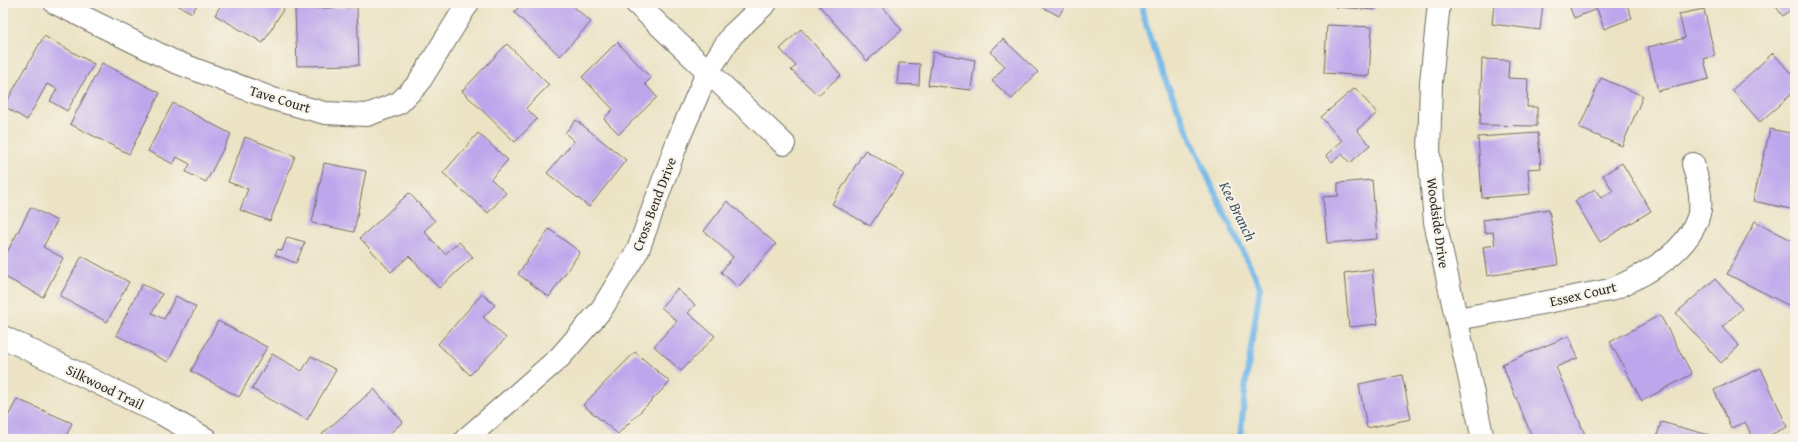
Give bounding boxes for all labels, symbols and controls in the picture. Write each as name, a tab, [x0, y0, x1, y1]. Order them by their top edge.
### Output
street label: Tave Court	[247, 80, 313, 118]
street label: Cross Bend Drive	[627, 154, 681, 254]
street label: Woodside Drive	[1422, 176, 1454, 270]
water label: Kee Branch	[1214, 177, 1262, 245]
street label: Essex Court	[1548, 277, 1618, 311]
street label: Silkwood Trail	[63, 360, 147, 415]

